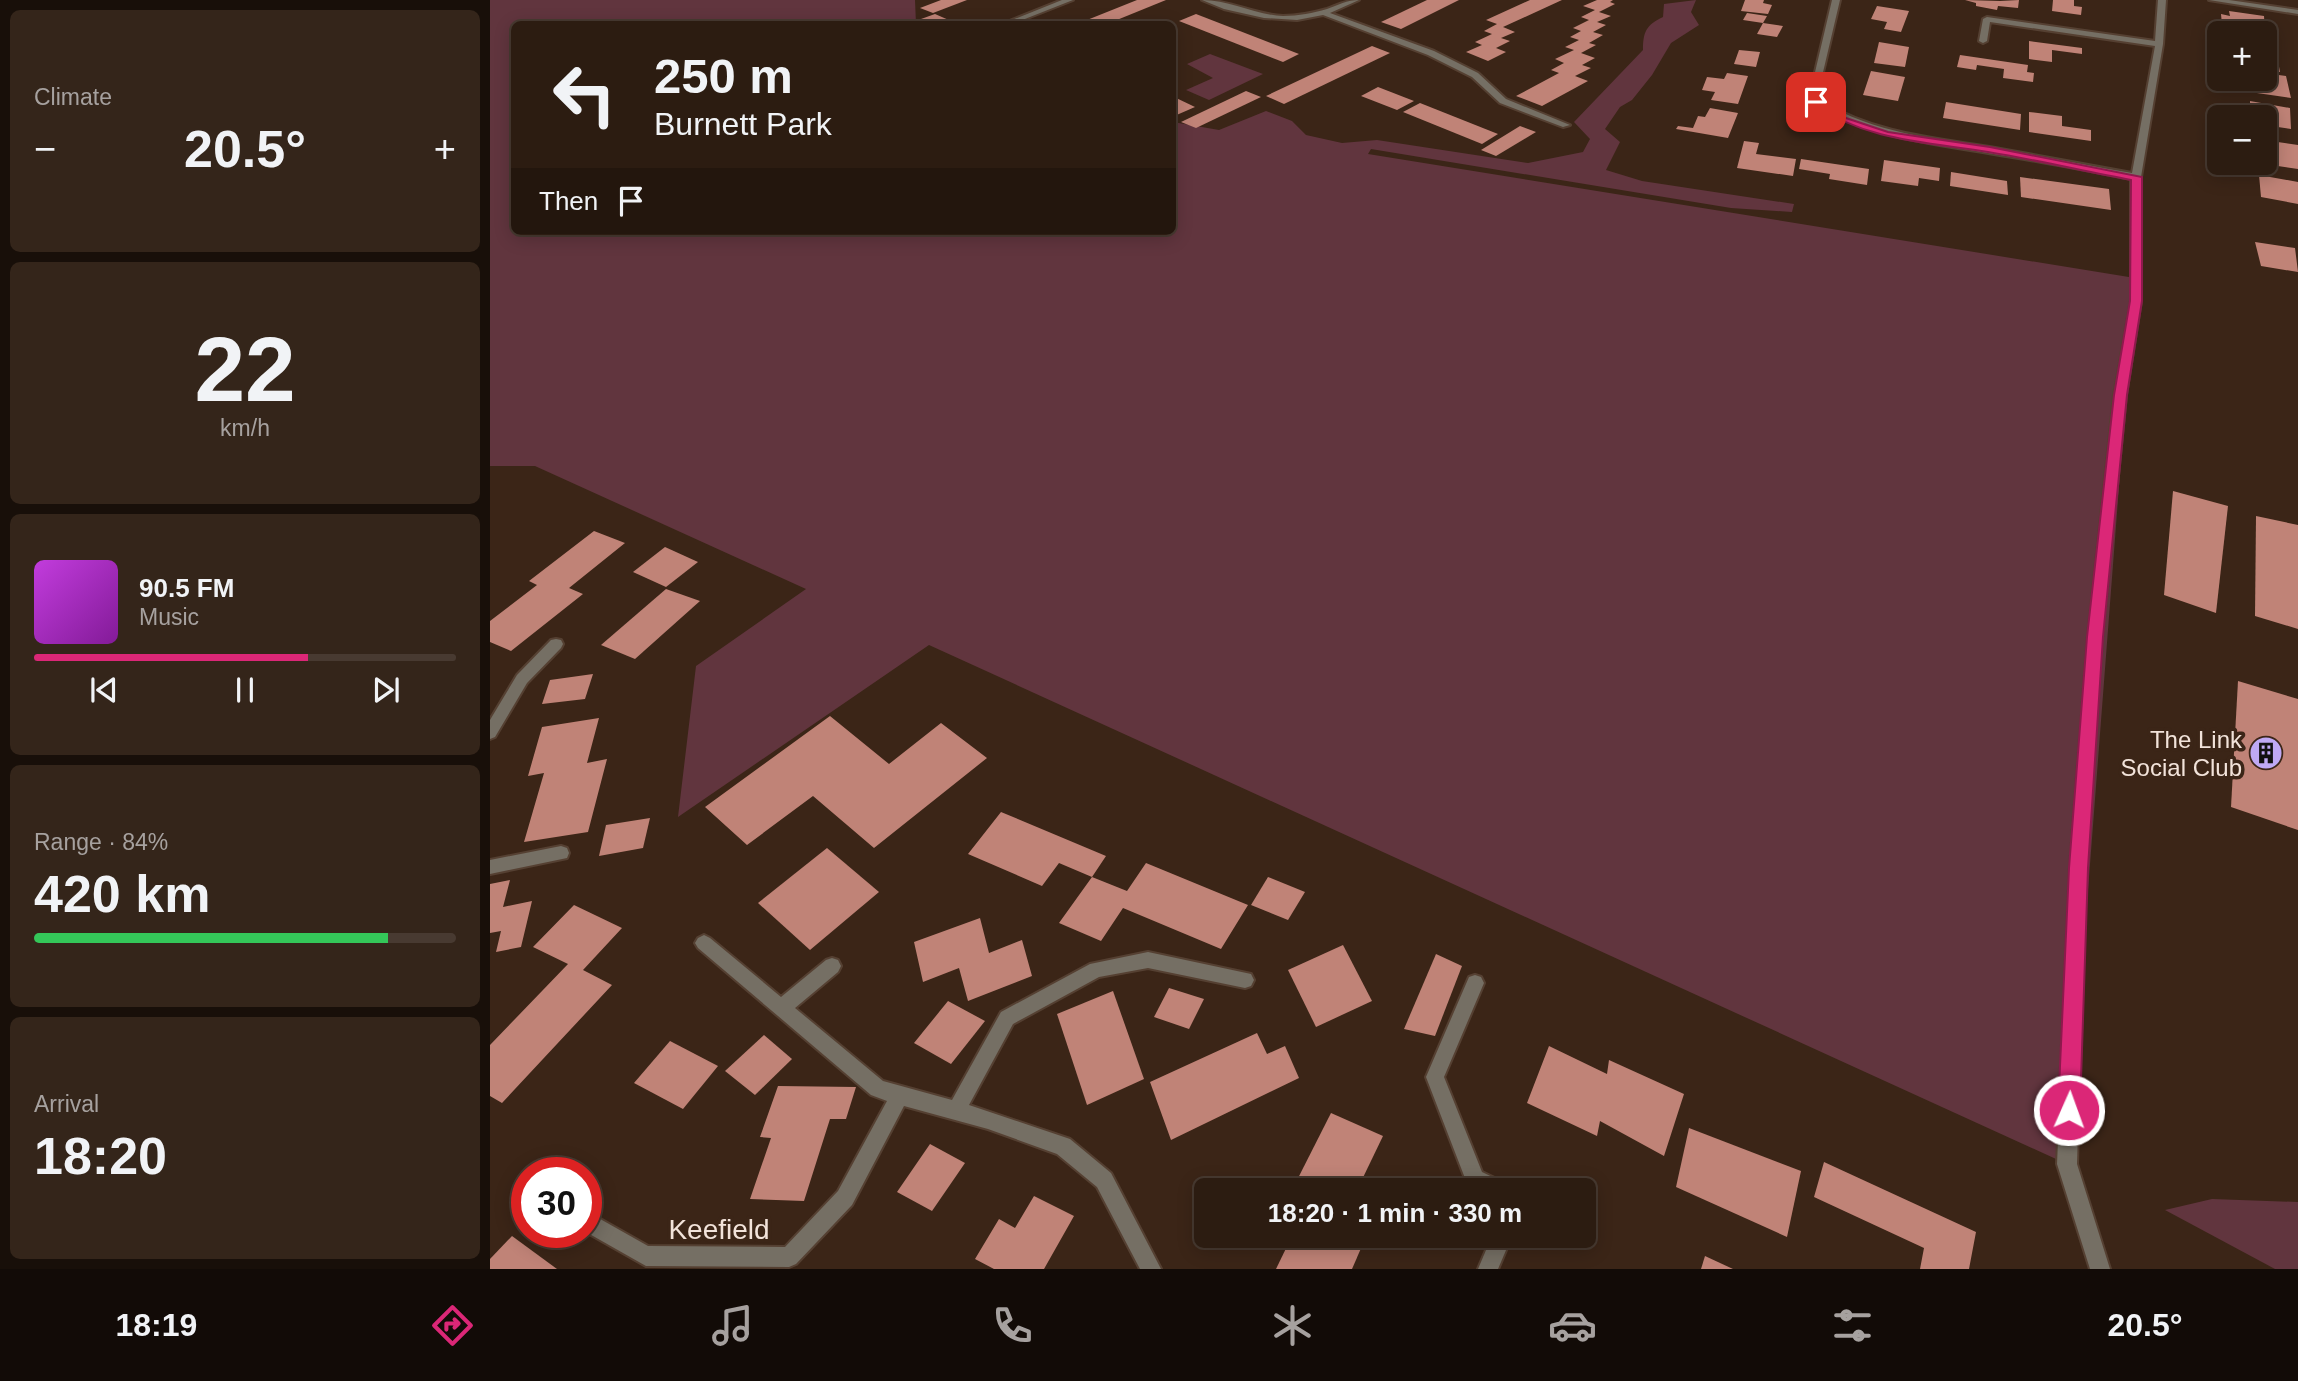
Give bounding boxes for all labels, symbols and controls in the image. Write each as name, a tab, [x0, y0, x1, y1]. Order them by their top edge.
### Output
map controls	[2207, 21, 2277, 175]
button: +	[2207, 21, 2277, 91]
icon: left	[539, 49, 630, 140]
text: 250 m	[654, 49, 793, 103]
pin	[1786, 72, 1846, 132]
icon: arrive	[1797, 83, 1835, 121]
text: Climate	[34, 84, 112, 110]
button: −	[2207, 105, 2277, 175]
text: Burnett Park	[654, 106, 832, 142]
text: 20.5°	[184, 120, 306, 178]
text: −	[34, 128, 56, 170]
text: +	[434, 128, 456, 170]
icon: arrive	[612, 182, 650, 220]
text: Then	[539, 186, 598, 216]
text: 22	[194, 319, 296, 420]
text: km/h	[220, 415, 270, 441]
text: 90.5 FM	[139, 573, 234, 603]
text: Music	[139, 604, 199, 630]
icon: previous	[85, 671, 123, 709]
icon: pause	[226, 671, 264, 709]
icon: next	[367, 671, 405, 709]
place label: The Link Social Club	[2121, 726, 2243, 781]
building icon: The Link Social Club	[2247, 734, 2285, 772]
text: Range · 84%	[34, 829, 168, 855]
text: 420 km	[34, 865, 210, 923]
position arrow	[2032, 1073, 2106, 1147]
text: Arrival	[34, 1091, 99, 1117]
text: 18:20	[34, 1127, 167, 1185]
speed limit sign: 30	[511, 1157, 602, 1248]
text: 18:20 · 1 min · 330 m	[1268, 1198, 1522, 1228]
street label: Keefield	[668, 1214, 770, 1245]
icon: directions	[428, 1301, 477, 1350]
icon: music	[708, 1301, 757, 1350]
icon: phone	[988, 1301, 1037, 1350]
icon: climate	[1268, 1301, 1317, 1350]
icon: car	[1548, 1301, 1597, 1350]
icon: filters	[1828, 1301, 1877, 1350]
text: 18:19	[115, 1307, 197, 1343]
text: 20.5°	[2107, 1307, 2182, 1343]

